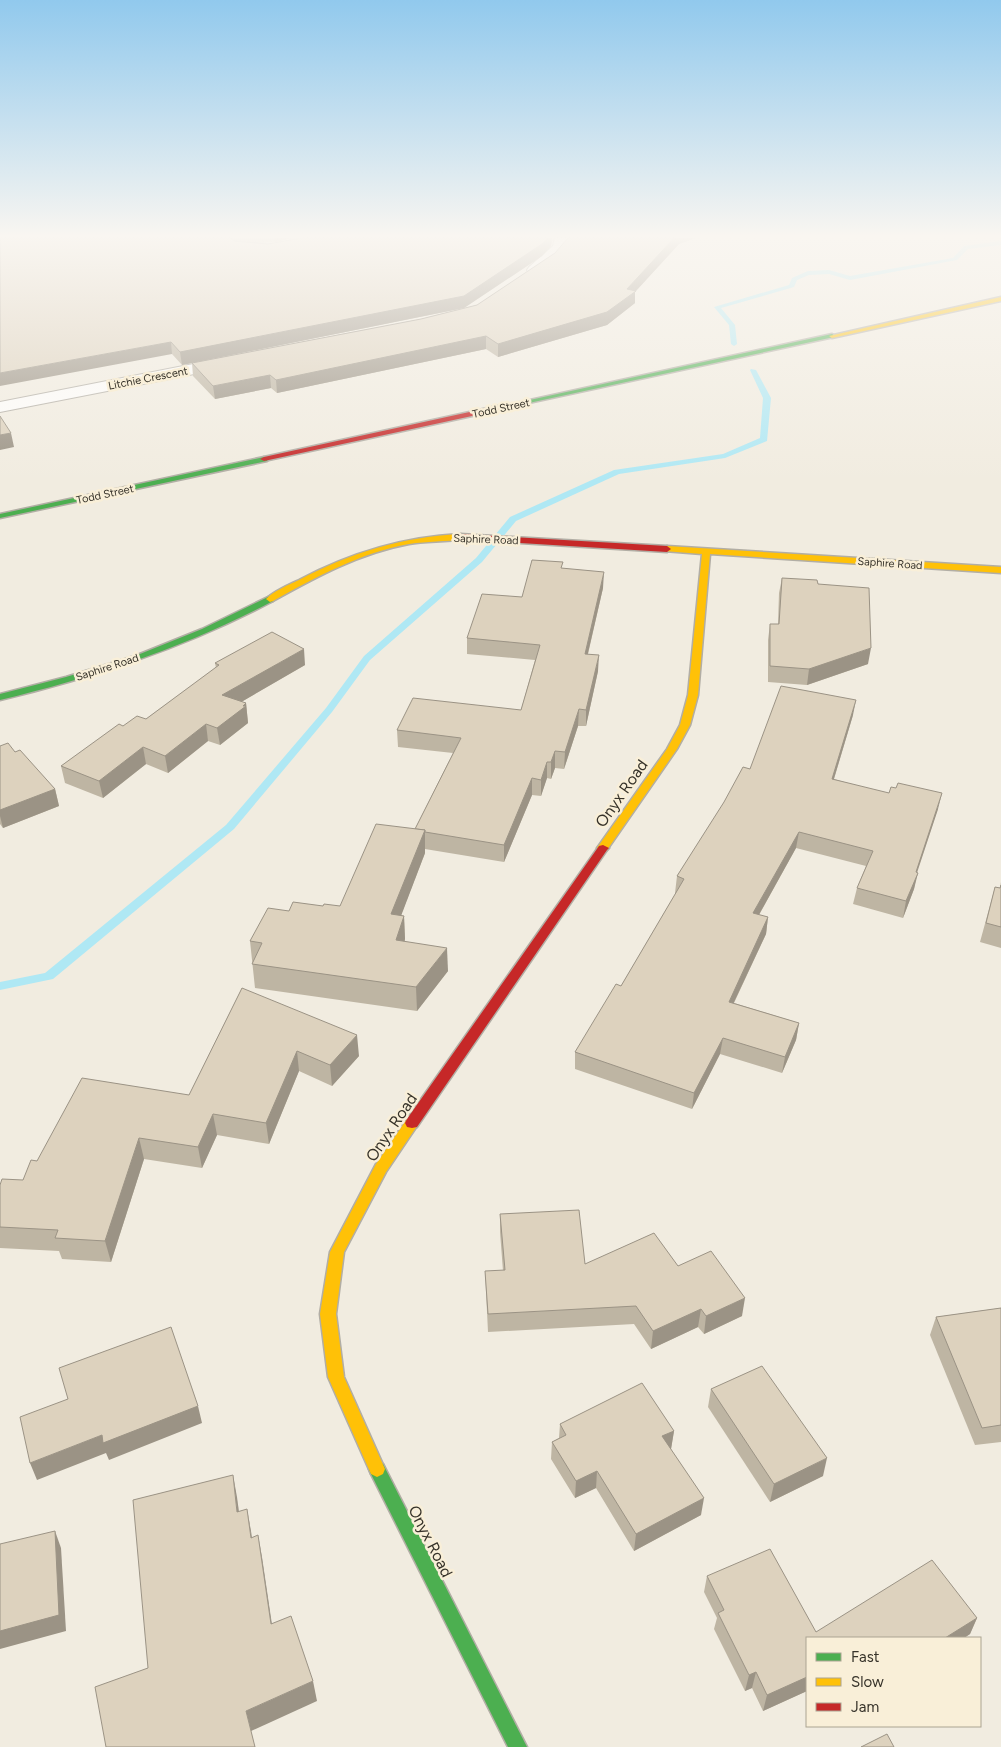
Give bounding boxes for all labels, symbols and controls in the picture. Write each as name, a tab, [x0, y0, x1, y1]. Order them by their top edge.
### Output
street label: Litchie Crescent	[107, 364, 189, 393]
street label: Todd Street	[471, 396, 531, 421]
street label: Todd Street	[75, 482, 135, 507]
street label: Saphire Road	[453, 532, 519, 547]
street label: Saphire Road	[857, 555, 923, 572]
street label: Saphire Road	[74, 651, 140, 684]
street label: Onyx Road	[591, 756, 652, 831]
street label: Onyx Road	[362, 1090, 421, 1165]
street label: Onyx Road	[404, 1502, 457, 1580]
legend	[806, 1637, 981, 1727]
text: Fast	[851, 1648, 880, 1666]
text: Slow	[851, 1673, 884, 1691]
text: Jam	[851, 1698, 879, 1716]

